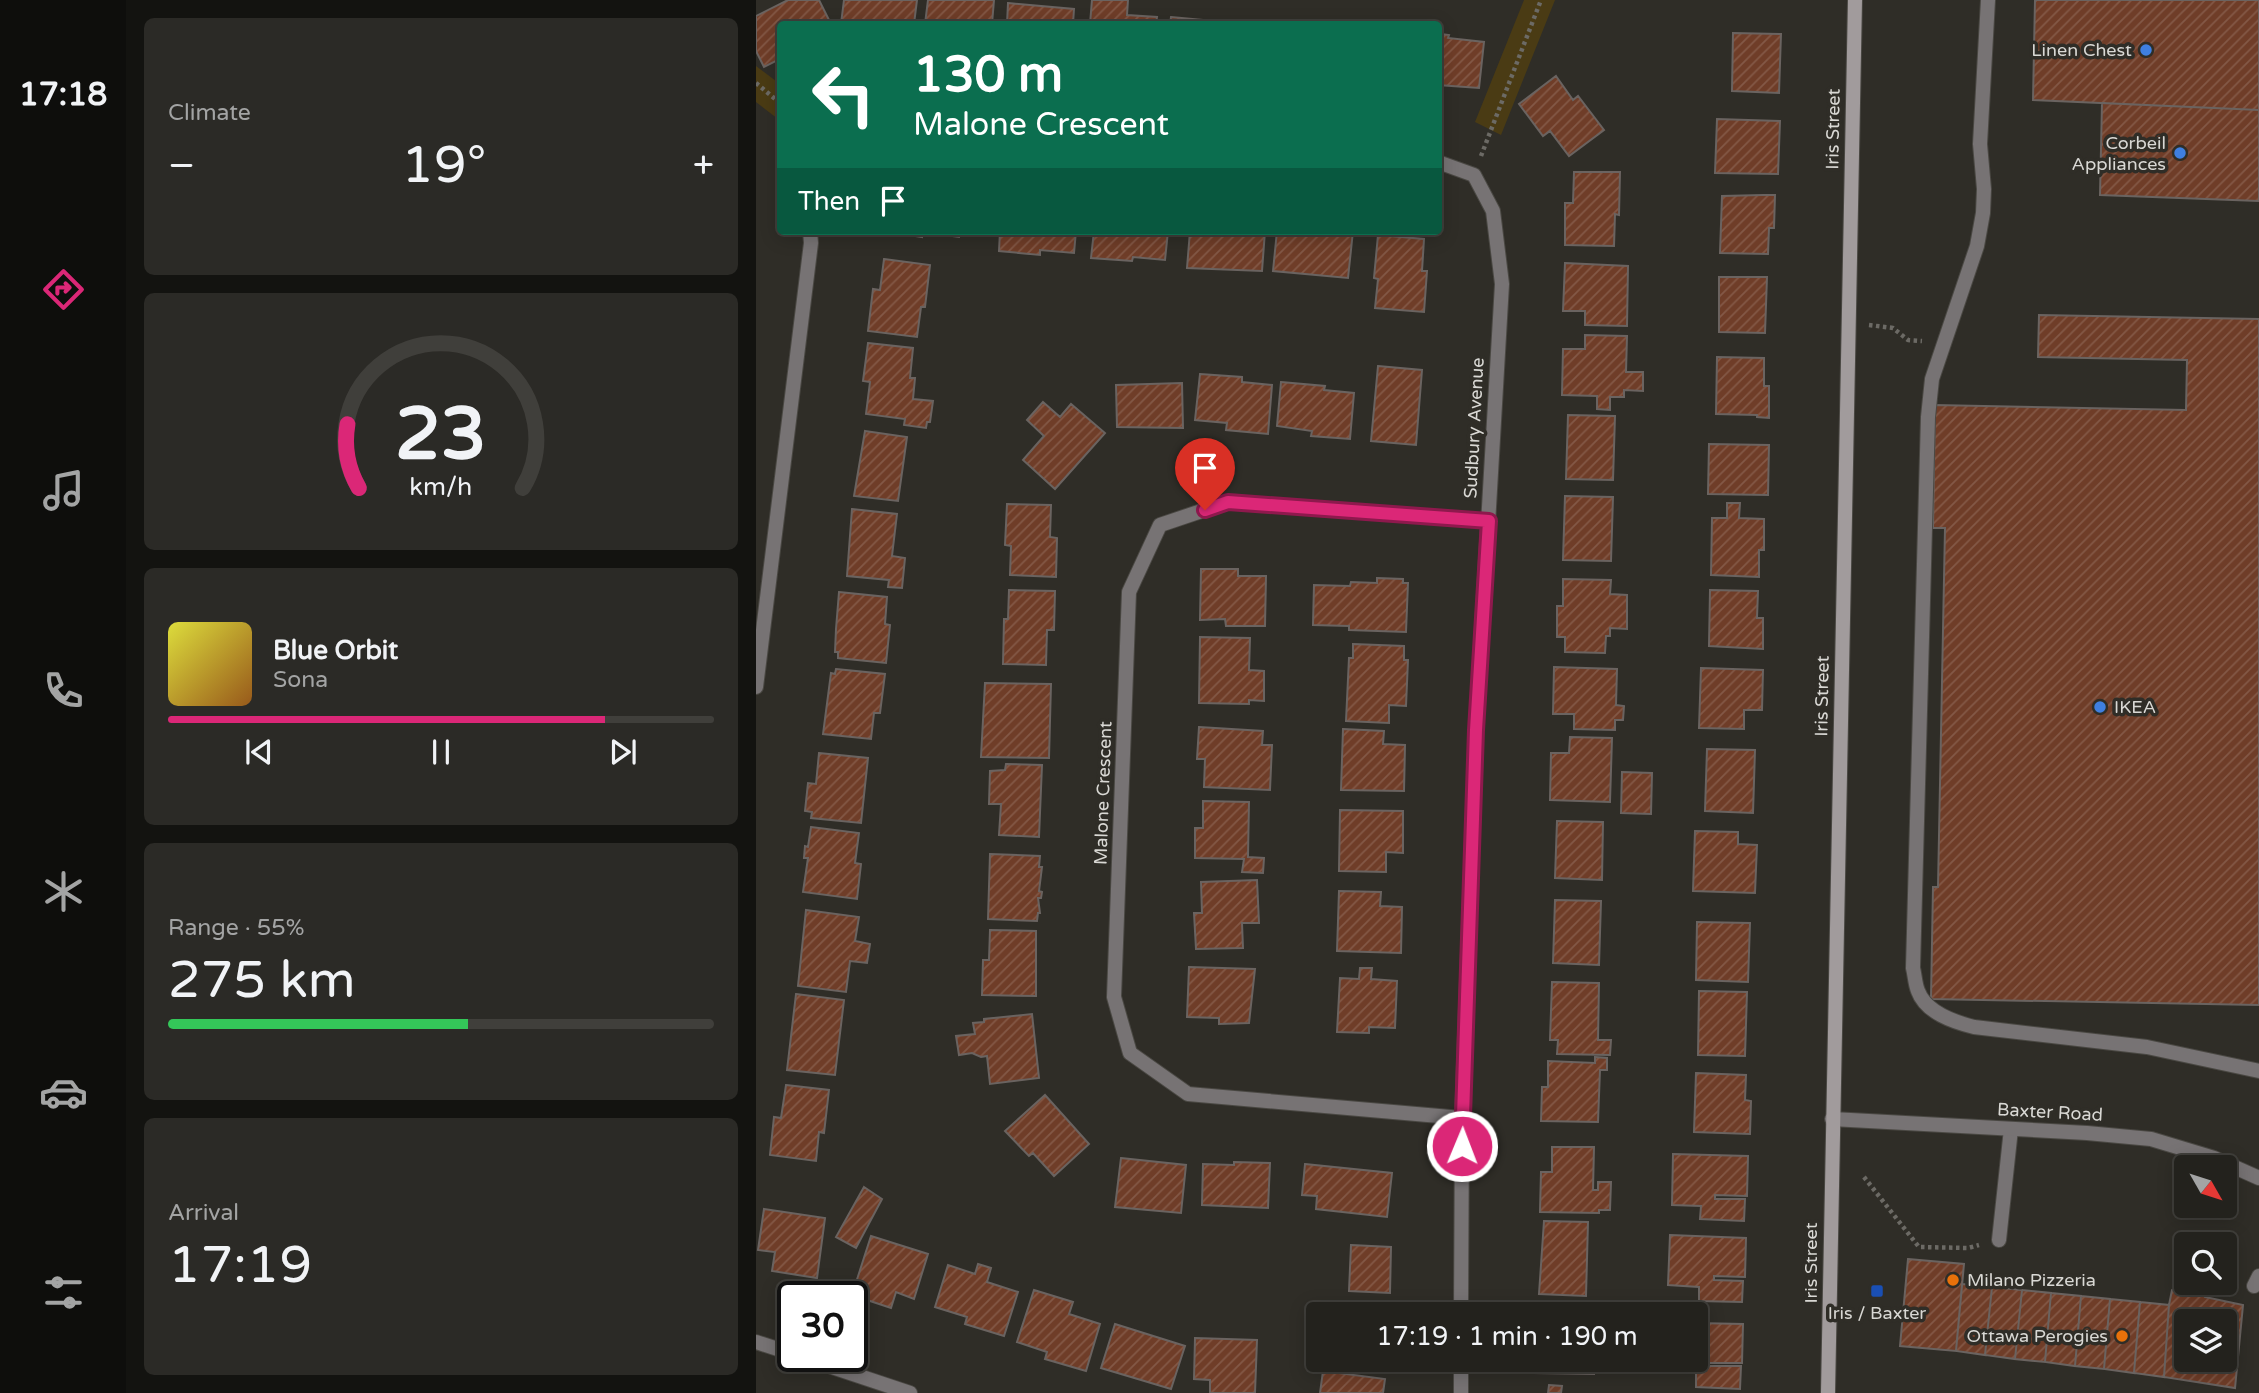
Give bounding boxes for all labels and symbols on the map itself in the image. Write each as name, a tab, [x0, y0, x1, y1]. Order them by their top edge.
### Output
place label: Linen Chest	[2031, 39, 2132, 61]
marker: Linen Chest	[2138, 42, 2154, 58]
street label: Iris Street	[1821, 88, 1845, 170]
place label: Corbeil Appliances	[2072, 132, 2166, 175]
marker: Corbeil Appliances	[2172, 145, 2188, 161]
street label: Sudbury Avenue	[1459, 357, 1489, 499]
pin	[1175, 438, 1235, 510]
street label: Iris Street	[1810, 655, 1834, 737]
place label: IKEA	[2114, 696, 2156, 718]
marker: IKEA	[2092, 699, 2108, 715]
street label: Malone Crescent	[1089, 721, 1117, 865]
street label: Baxter Road	[1996, 1098, 2104, 1126]
position arrow	[1425, 1109, 1499, 1183]
north arrow	[2174, 1155, 2236, 1218]
street label: Iris Street	[1800, 1222, 1822, 1304]
place label: Milano Pizzeria	[1967, 1269, 2096, 1291]
marker: Milano Pizzeria	[1945, 1272, 1961, 1288]
speed limit sign: 30	[777, 1281, 868, 1372]
marker: Iris / Baxter	[1869, 1283, 1885, 1299]
place label: Iris / Baxter	[1828, 1302, 1926, 1324]
place label: Ottawa Perogies	[1966, 1325, 2108, 1347]
marker: Ottawa Perogies	[2114, 1328, 2130, 1344]

